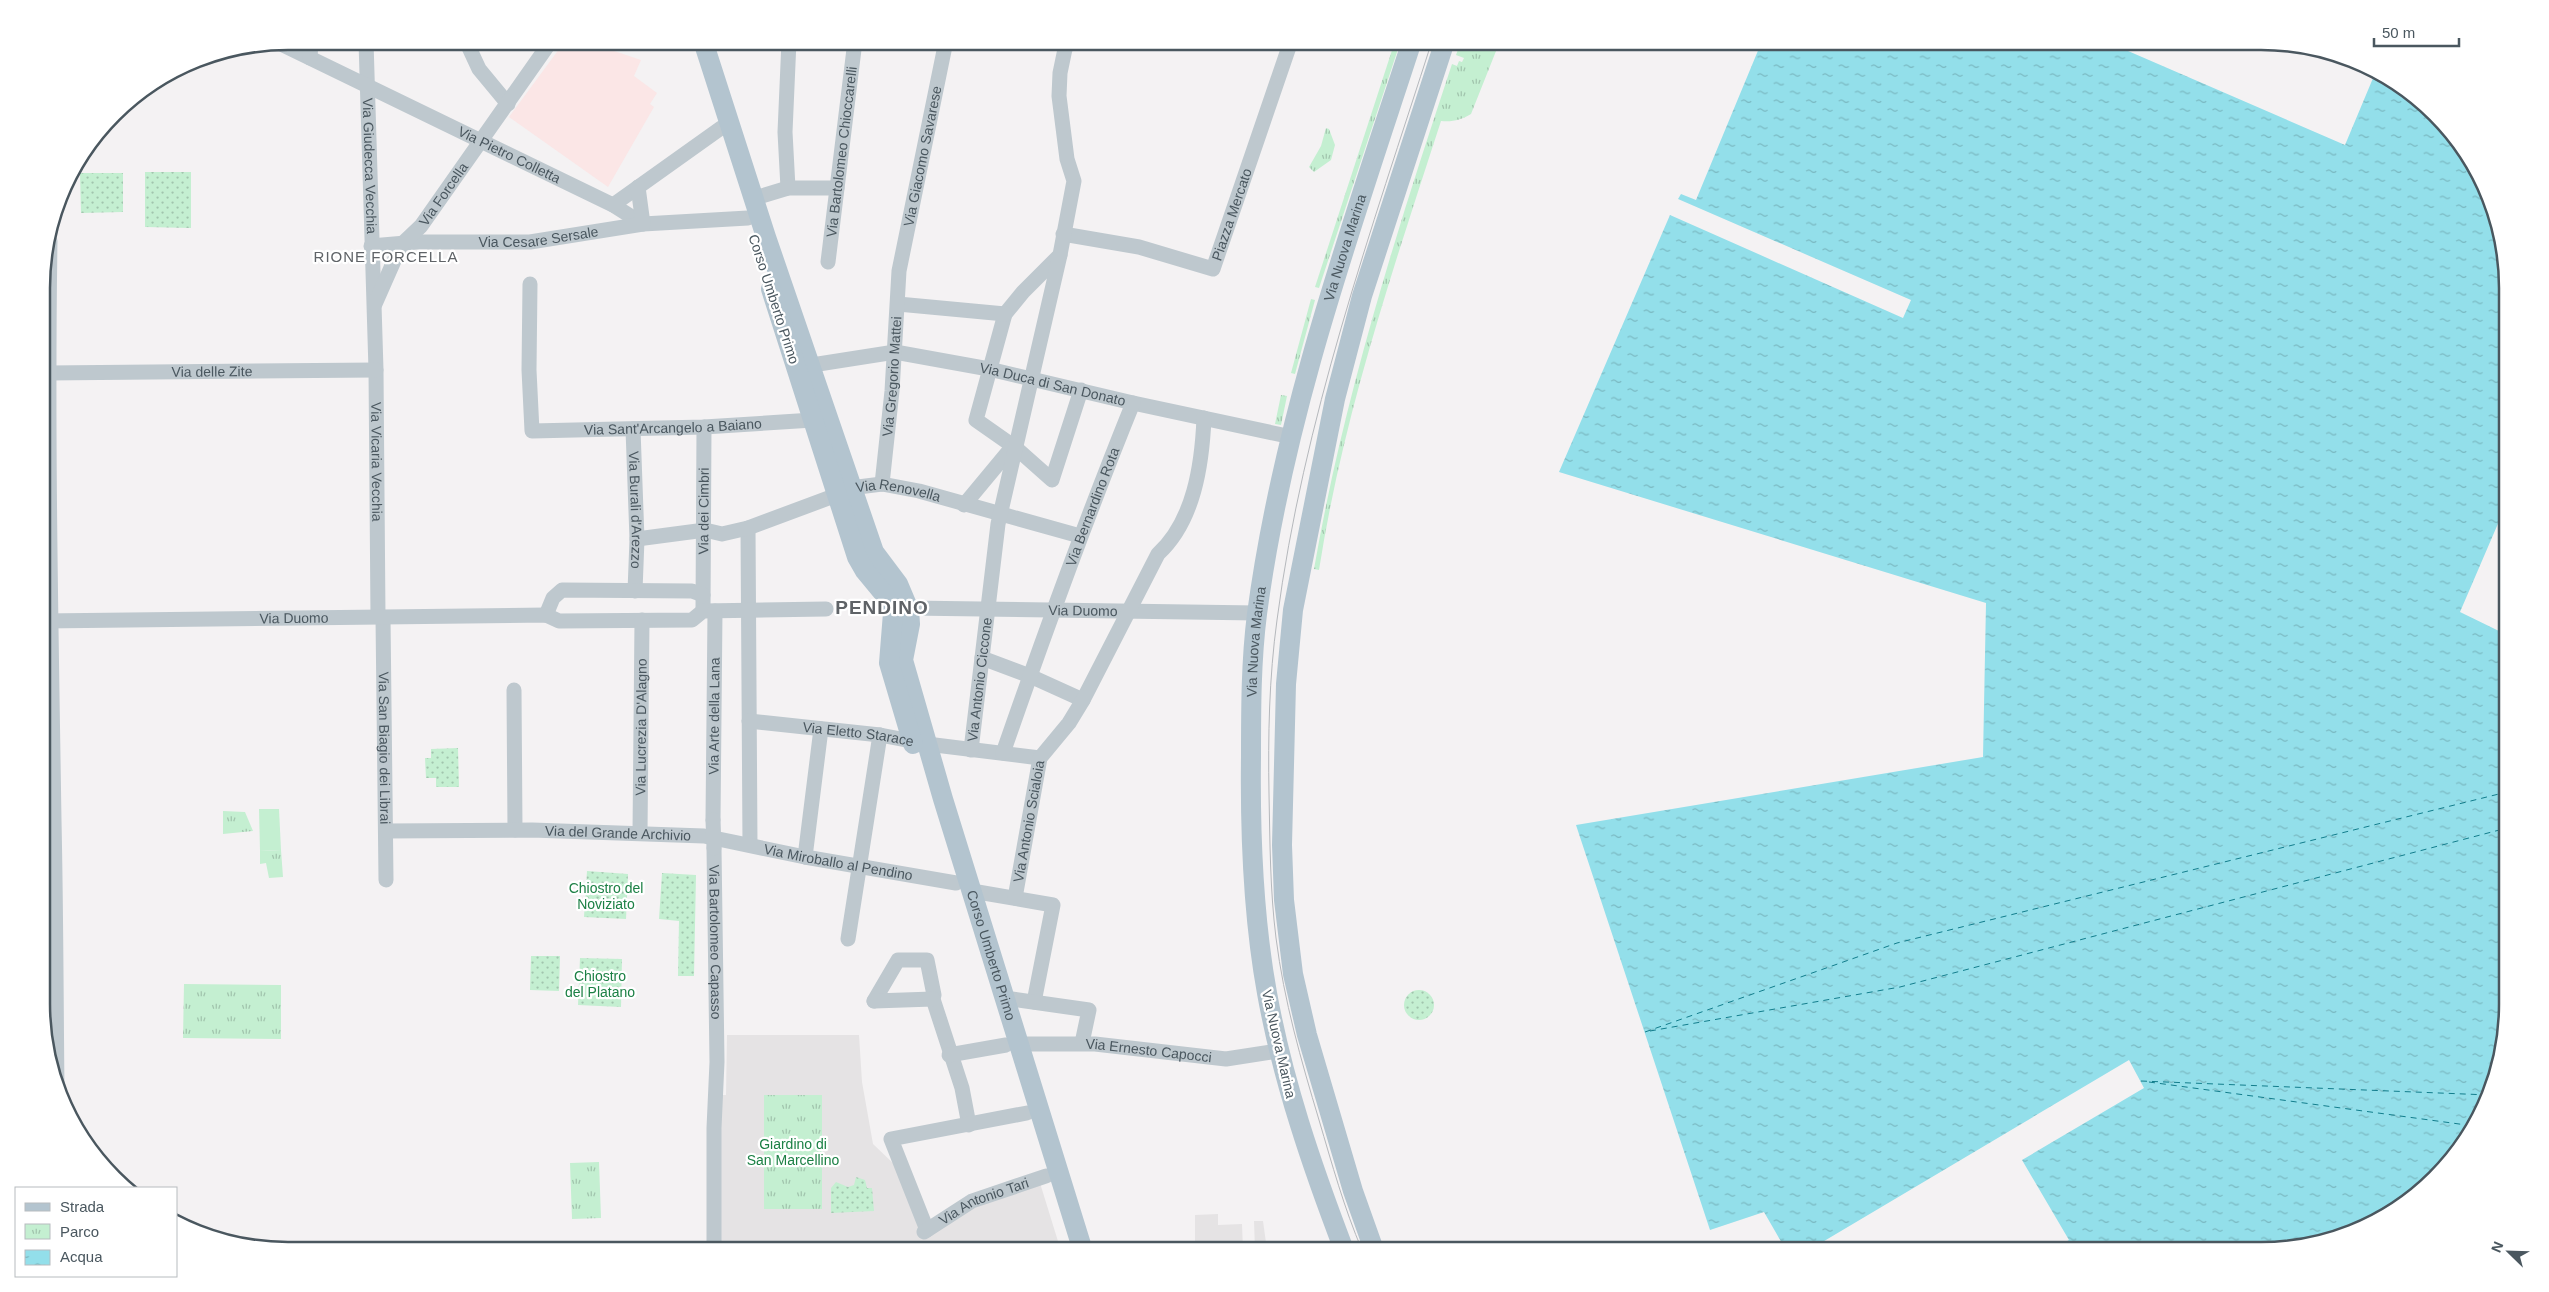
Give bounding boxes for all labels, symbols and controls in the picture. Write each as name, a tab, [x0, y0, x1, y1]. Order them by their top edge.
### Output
scale bar	[2374, 15, 2459, 47]
text: 50 m	[2382, 24, 2415, 41]
street label: Via Bartolomeo Chioccarelli	[823, 65, 860, 238]
street label: Via Giacomo Savarese	[900, 84, 945, 228]
street label: Via Giudecca Vecchia	[360, 98, 380, 234]
street label: Via Pietro Colletta	[455, 123, 563, 186]
street label: Via Forcella	[416, 159, 471, 229]
street label: Piazza Mercato	[1208, 166, 1255, 263]
street label: Via Nuova Marina	[1321, 192, 1369, 303]
street label: Via Cesare Sersale	[479, 223, 600, 250]
street label: Corso Umberto Primo	[745, 232, 803, 366]
district label: RIONE FORCELLA	[314, 248, 458, 265]
street label: Via Gregorio Mattei	[879, 316, 904, 437]
street label: Via Duca di San Donato	[979, 359, 1127, 409]
street label: Via delle Zite	[172, 363, 253, 380]
street label: Via Vicaria Vecchia	[368, 402, 385, 522]
street label: Via Sant'Arcangelo a Baiano	[584, 415, 762, 438]
street label: Via Bernardino Rota	[1063, 445, 1123, 568]
street label: Via Burali d'Arezzo	[626, 451, 645, 569]
street label: Via dei Cimbri	[695, 467, 712, 555]
street label: Via Renovella	[855, 476, 943, 505]
street label: Via Nuova Marina	[1243, 585, 1269, 697]
district label: PENDINO	[835, 597, 929, 618]
street label: Via Duomo	[1048, 602, 1118, 619]
street label: Via Duomo	[259, 610, 329, 626]
street label: Via Antonio Ciccone	[964, 616, 995, 743]
street label: Via Arte della Lana	[705, 657, 723, 775]
street label: Via Lucrezia D'Alagno	[632, 658, 650, 796]
street label: Via San Biagio dei Librai	[376, 672, 393, 824]
street label: Via Eletto Starace	[802, 719, 915, 749]
street label: Via Antonio Scialoia	[1010, 759, 1047, 884]
street label: Via del Grande Archivio	[545, 822, 692, 844]
street label: Via Miroballo al Pendino	[762, 841, 914, 883]
street label: Via Bartolomeo Capasso	[706, 864, 724, 1020]
park label: Chiostro del Noviziato	[569, 880, 643, 912]
street label: Corso Umberto Primo	[964, 888, 1019, 1023]
park label: Chiostro del Platano	[565, 968, 635, 1000]
street label: Via Nuova Marina	[1259, 988, 1299, 1100]
street label: Via Ernesto Capocci	[1086, 1036, 1213, 1065]
park label: Giardino di San Marcellino	[747, 1136, 840, 1168]
street label: Via Antonio Tari	[936, 1174, 1031, 1228]
legend	[15, 1187, 178, 1277]
text: Strada	[60, 1198, 105, 1215]
text: Parco	[60, 1223, 99, 1240]
north arrow	[2484, 1227, 2534, 1277]
text: N	[2488, 1239, 2506, 1255]
text: Acqua	[60, 1248, 103, 1265]

